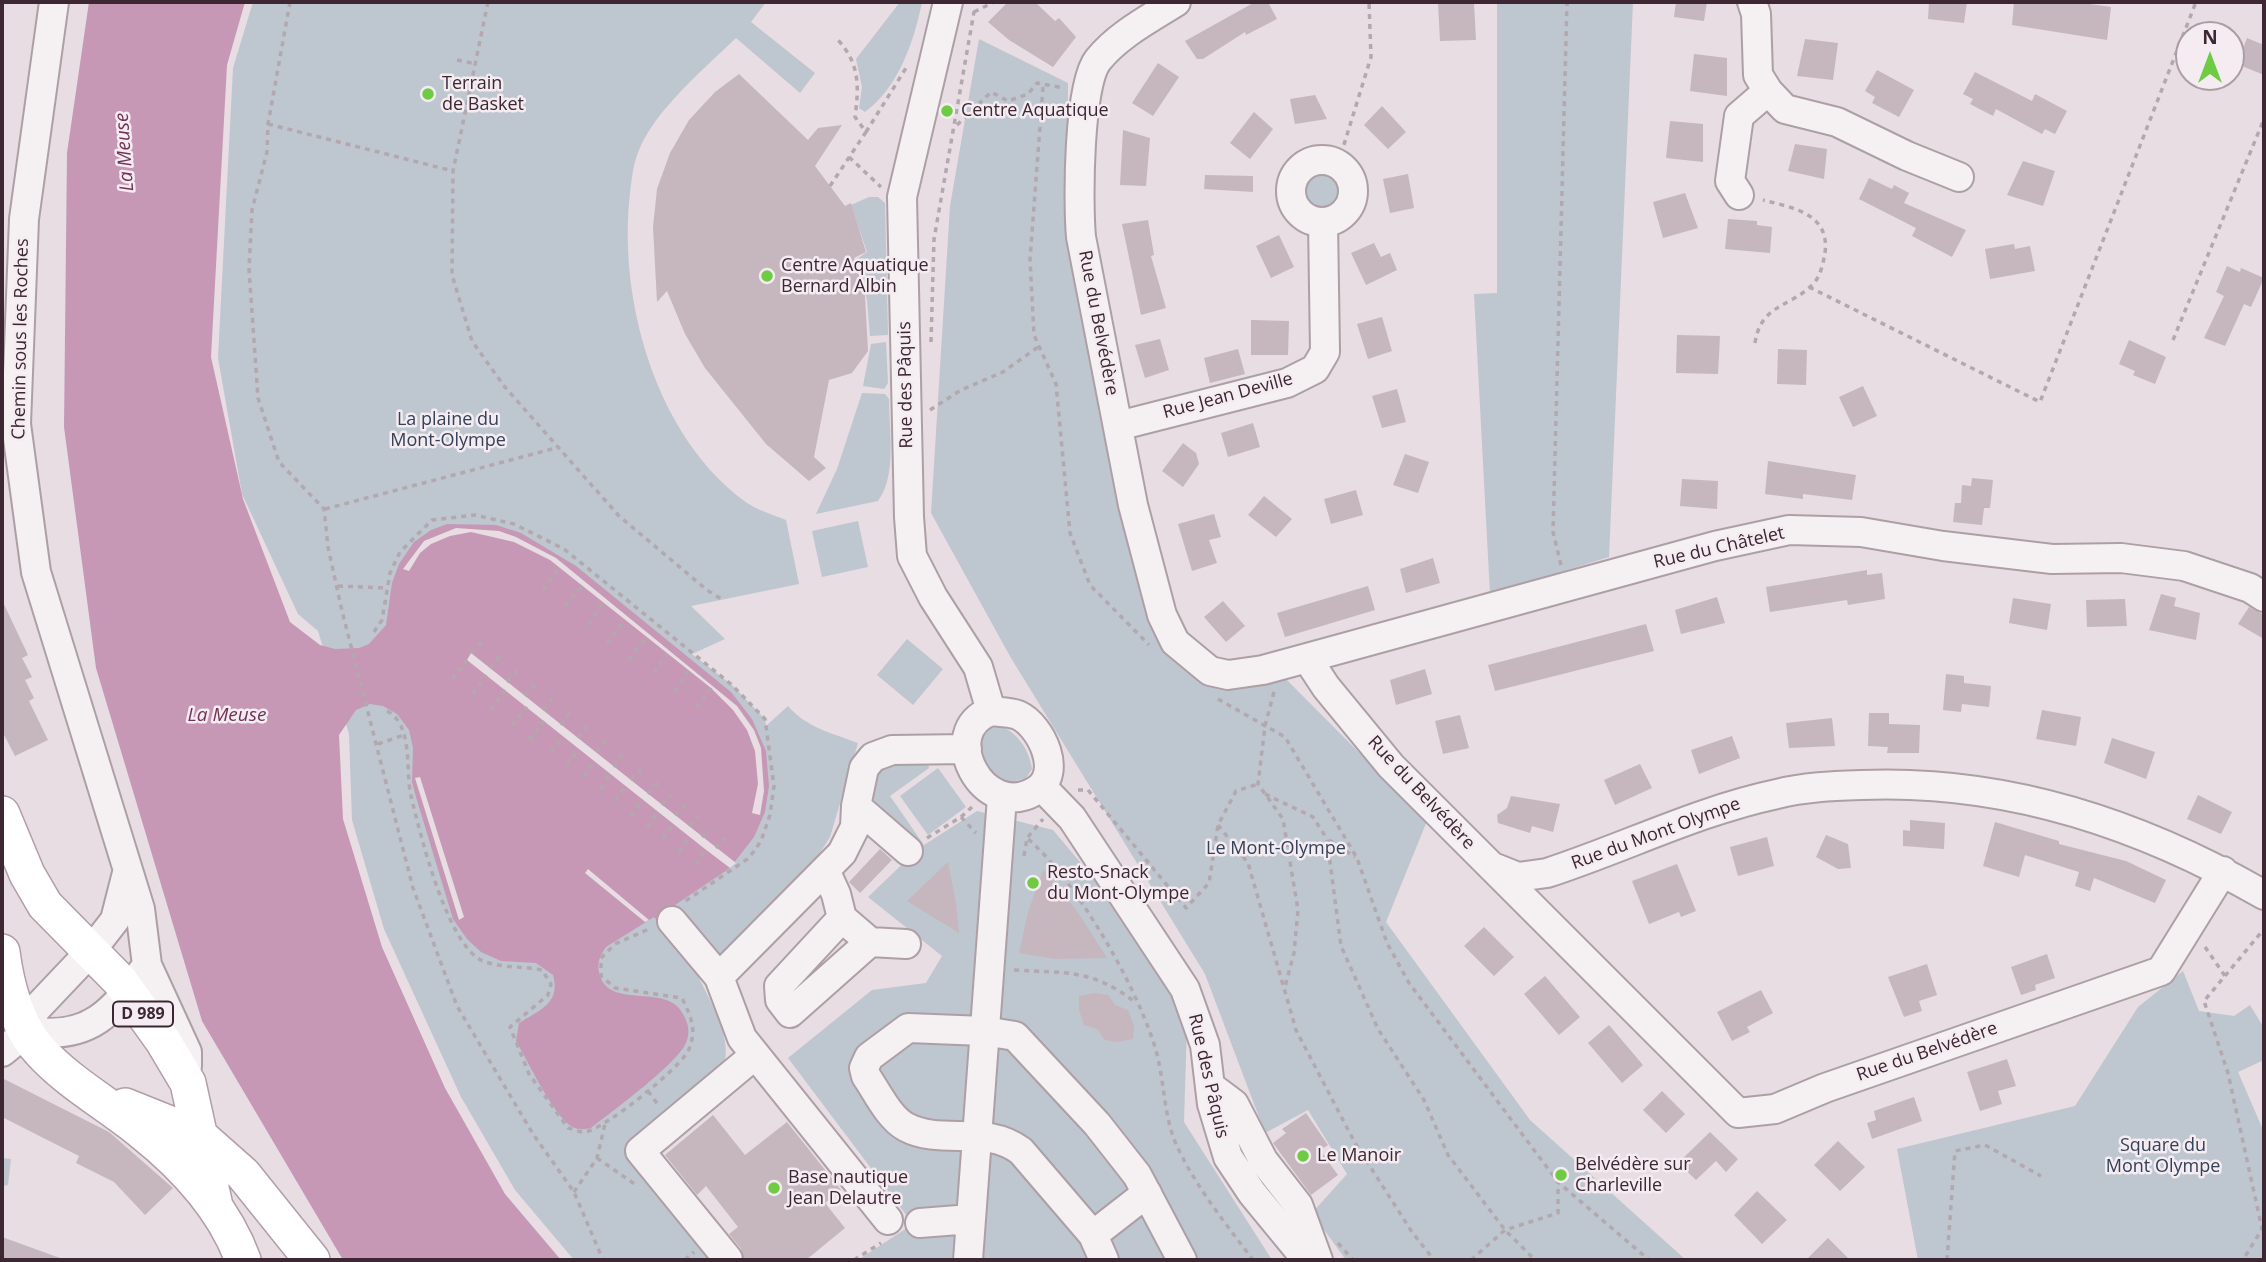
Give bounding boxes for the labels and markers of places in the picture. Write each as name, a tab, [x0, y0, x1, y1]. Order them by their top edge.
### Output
place label: Terrain de Basket	[442, 73, 524, 116]
marker: Terrain de Basket	[420, 86, 436, 102]
place label: Centre Aquatique	[961, 100, 1109, 122]
marker: Centre Aquatique	[939, 103, 955, 119]
place label: Centre Aquatique Bernard Albin	[781, 255, 929, 298]
marker: Centre Aquatique Bernard Albin	[759, 268, 775, 284]
place label: Resto-Snack du Mont-Olympe	[1047, 862, 1189, 904]
marker: Resto-Snack du Mont-Olympe	[1025, 875, 1041, 891]
place label: Le Manoir	[1317, 1145, 1401, 1167]
marker: Le Manoir	[1295, 1148, 1311, 1164]
place label: Belvédère sur Charleville	[1575, 1154, 1691, 1196]
place label: Base nautique Jean Delautre	[788, 1167, 908, 1210]
marker: Belvédère sur Charleville	[1553, 1167, 1569, 1183]
marker: Base nautique Jean Delautre	[766, 1180, 782, 1196]

